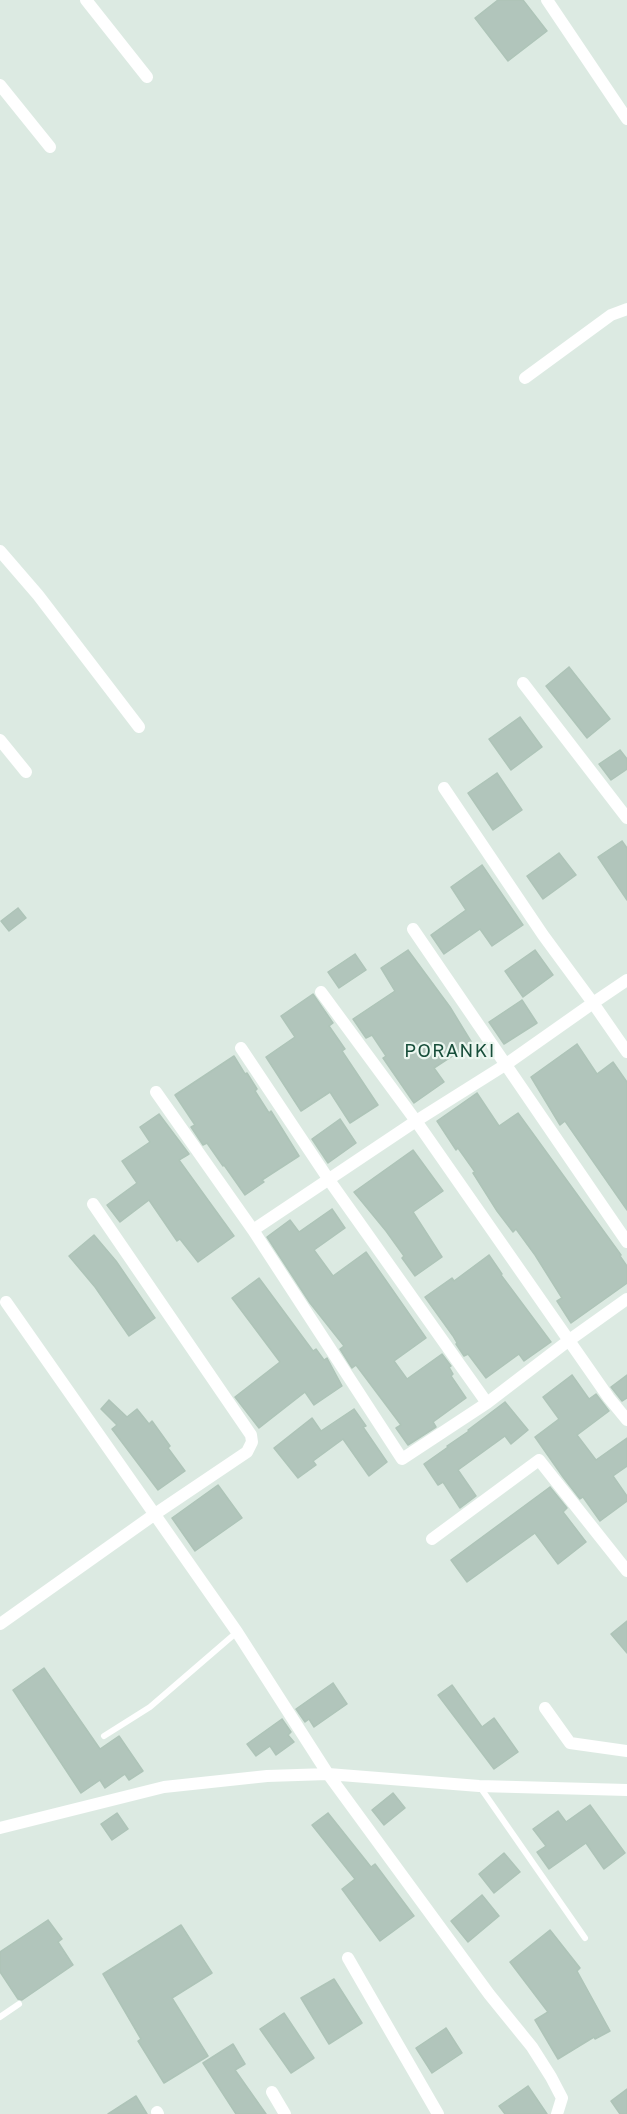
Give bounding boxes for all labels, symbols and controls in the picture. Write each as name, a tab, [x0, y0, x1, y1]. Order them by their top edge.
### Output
district label: PORANKI	[404, 1040, 496, 1062]

